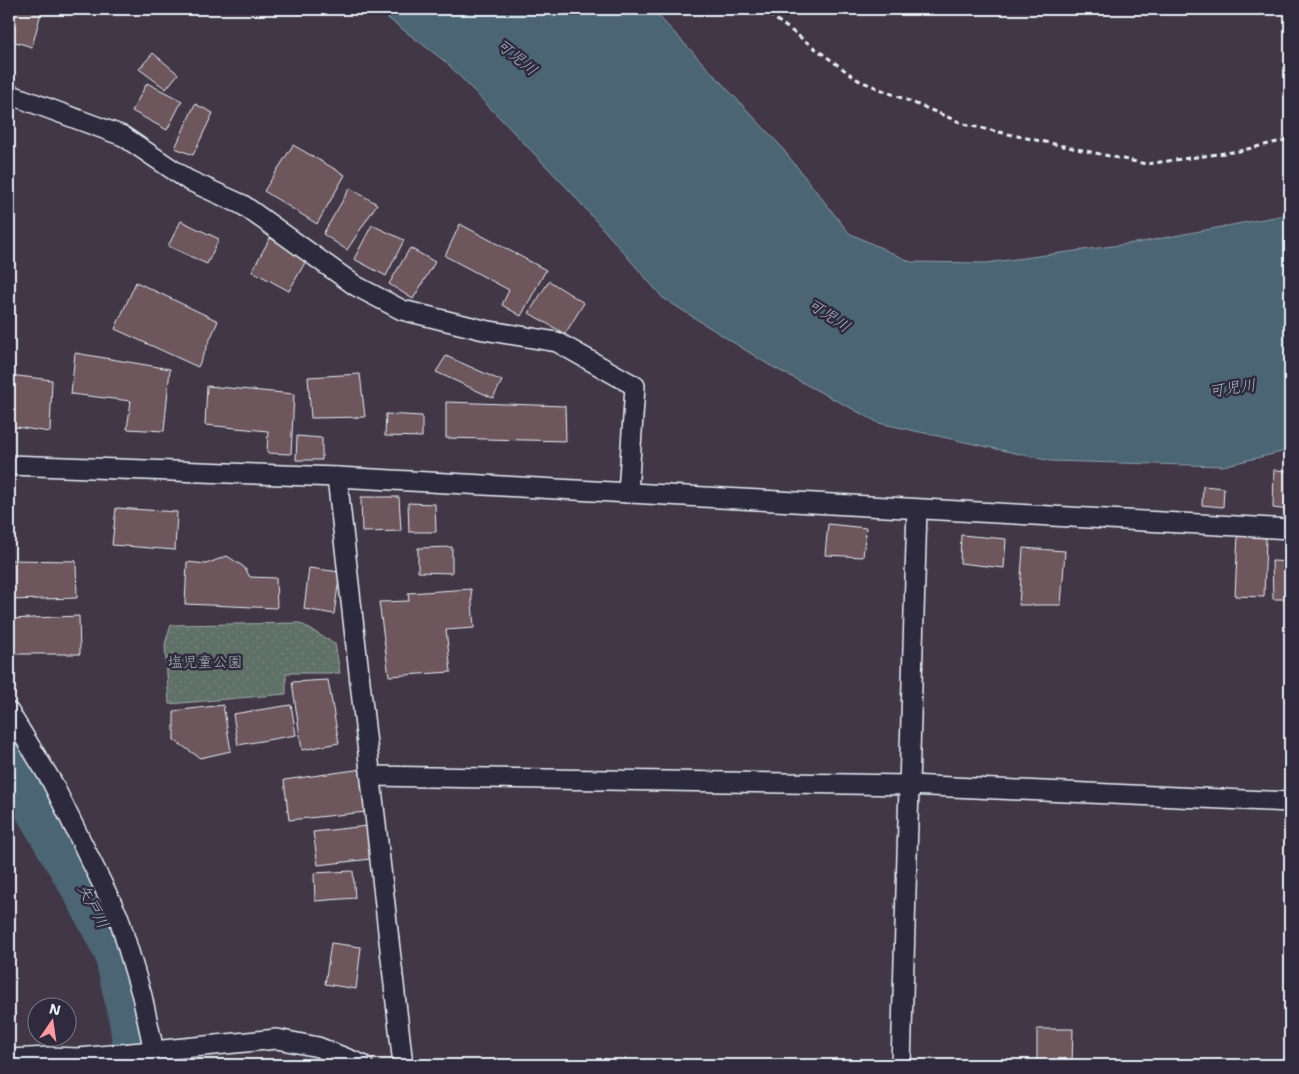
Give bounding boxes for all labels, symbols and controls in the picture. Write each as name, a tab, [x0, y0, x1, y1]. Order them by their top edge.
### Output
water label: 可児川	[492, 34, 542, 80]
water label: 可児川	[803, 293, 855, 337]
water label: 可児川	[1207, 374, 1257, 402]
park label: 塩児童公園	[167, 652, 243, 672]
water label: 矢戸川	[72, 880, 114, 932]
north arrow	[28, 996, 78, 1046]
text: N	[47, 999, 62, 1019]

